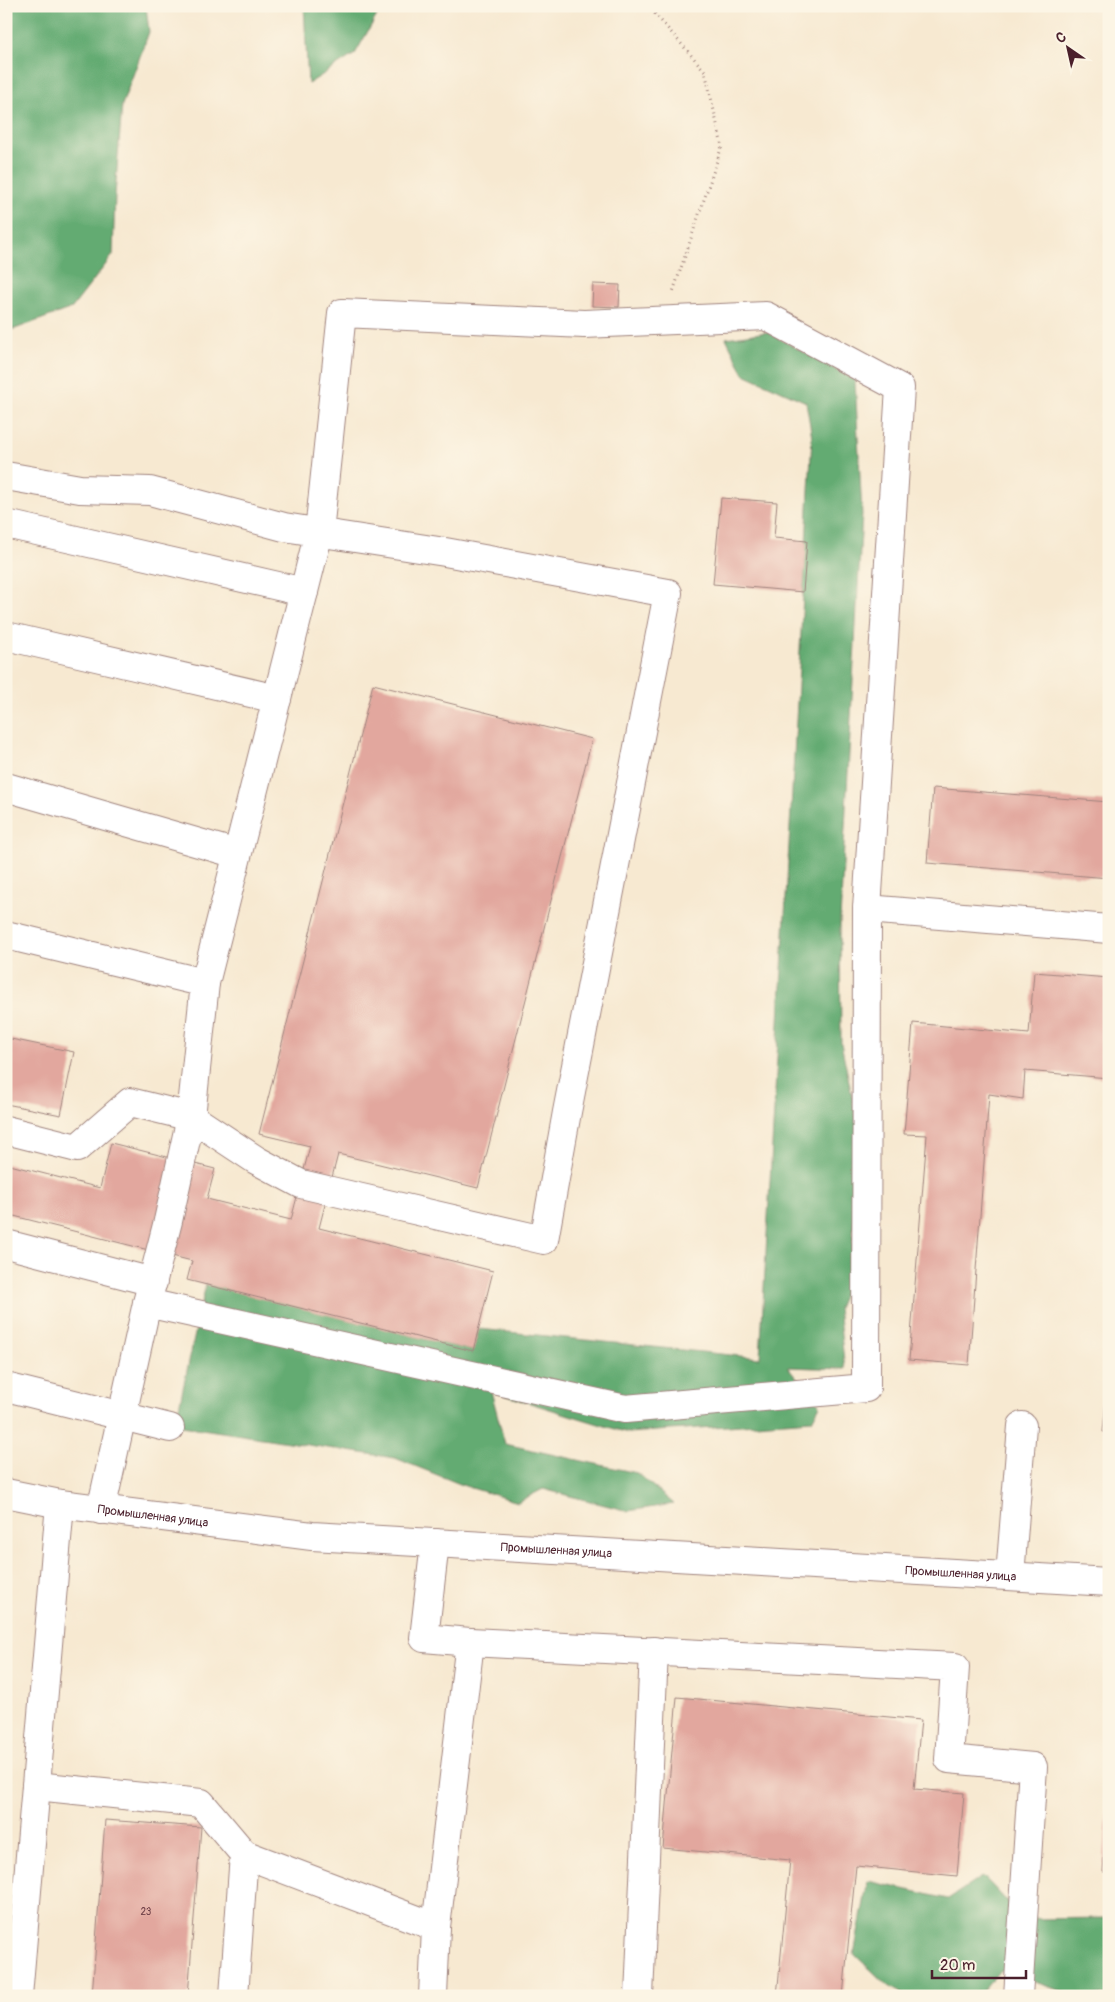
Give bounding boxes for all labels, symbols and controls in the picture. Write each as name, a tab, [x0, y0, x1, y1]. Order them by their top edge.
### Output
north arrow	[1042, 22, 1092, 72]
text: С	[1053, 28, 1070, 47]
street label: Промышленная улица	[97, 1502, 210, 1531]
street label: Промышленная улица	[500, 1540, 613, 1561]
street label: Промышленная улица	[905, 1563, 1017, 1585]
house number: 23	[141, 1906, 152, 1918]
scale bar	[932, 1947, 1026, 1979]
text: 20 m	[940, 1956, 975, 1975]

